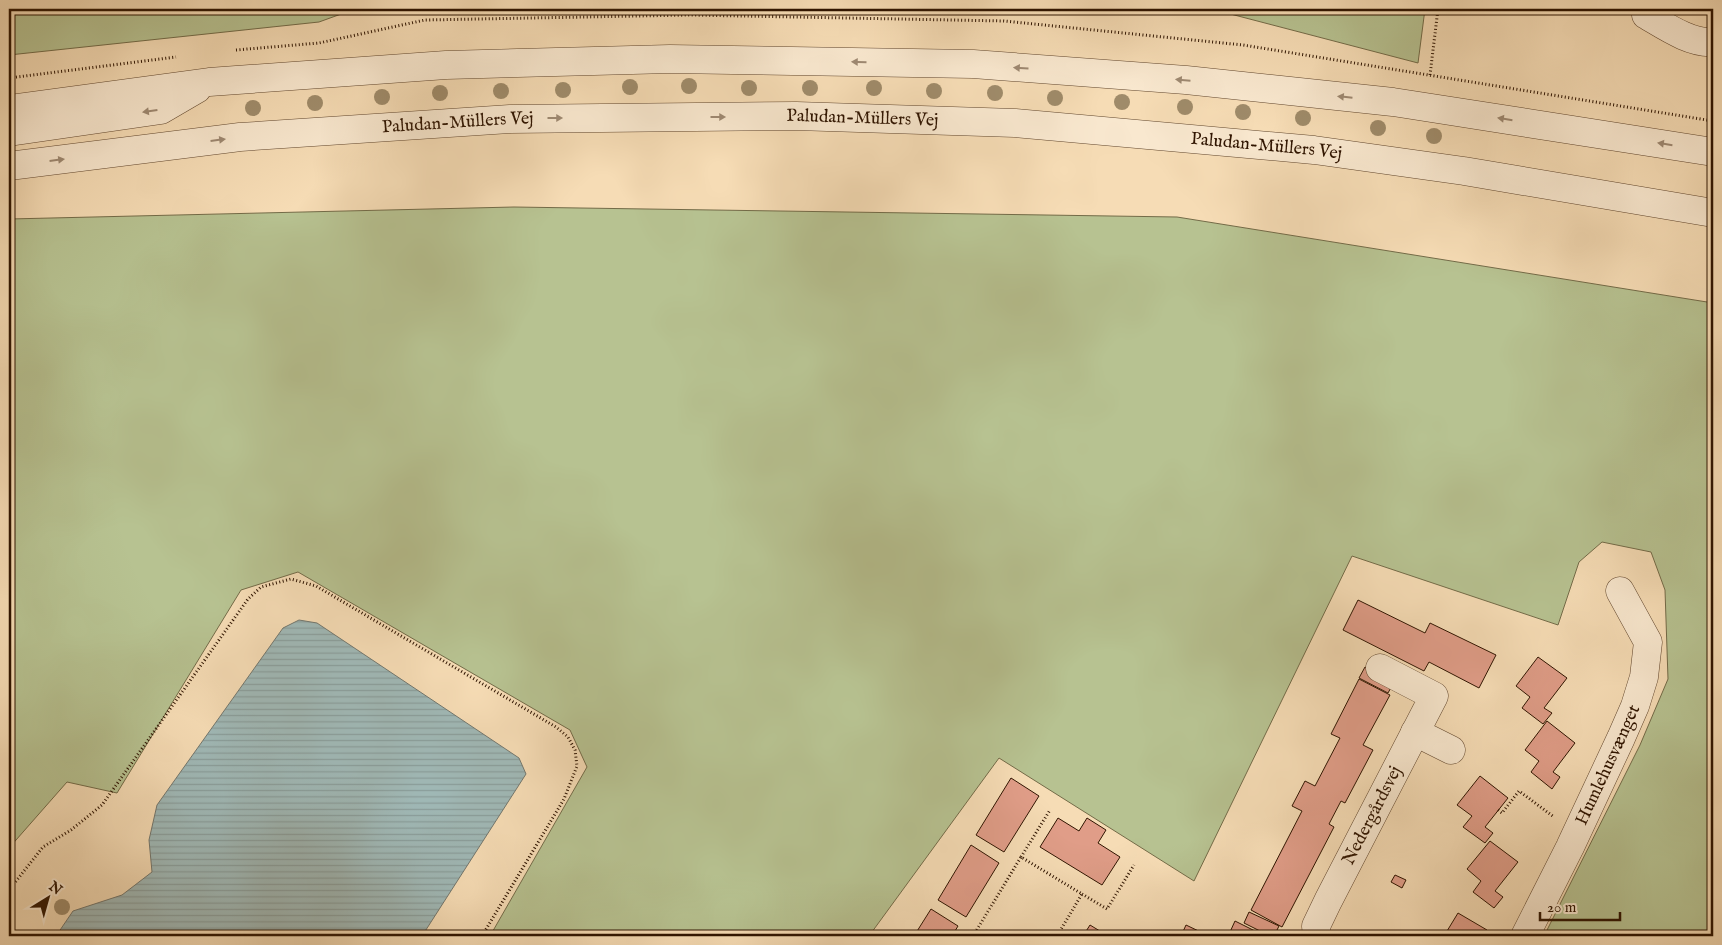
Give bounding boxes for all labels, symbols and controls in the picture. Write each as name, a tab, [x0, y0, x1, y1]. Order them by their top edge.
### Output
one-way arrow	[850, 58, 866, 66]
one-way arrow	[1013, 64, 1029, 72]
one-way arrow	[1175, 76, 1191, 84]
one-way arrow	[1336, 92, 1352, 100]
street label: Paludan-Müllers Vej	[786, 104, 939, 132]
street label: Paludan-Müllers Vej	[381, 107, 534, 139]
one-way arrow	[142, 108, 158, 116]
one-way arrow	[710, 113, 726, 121]
one-way arrow	[547, 114, 563, 122]
one-way arrow	[1496, 115, 1512, 123]
street label: Paludan-Müllers Vej	[1190, 127, 1344, 165]
one-way arrow	[211, 136, 227, 144]
one-way arrow	[1657, 140, 1673, 148]
one-way arrow	[49, 156, 65, 164]
street label: Humlehusvænget	[1570, 701, 1646, 829]
street label: Nedergårdsvej	[1337, 762, 1407, 869]
north arrow	[22, 872, 72, 922]
text: N	[44, 877, 65, 899]
scale bar	[1540, 890, 1620, 922]
text: 20 m	[1547, 898, 1577, 917]

